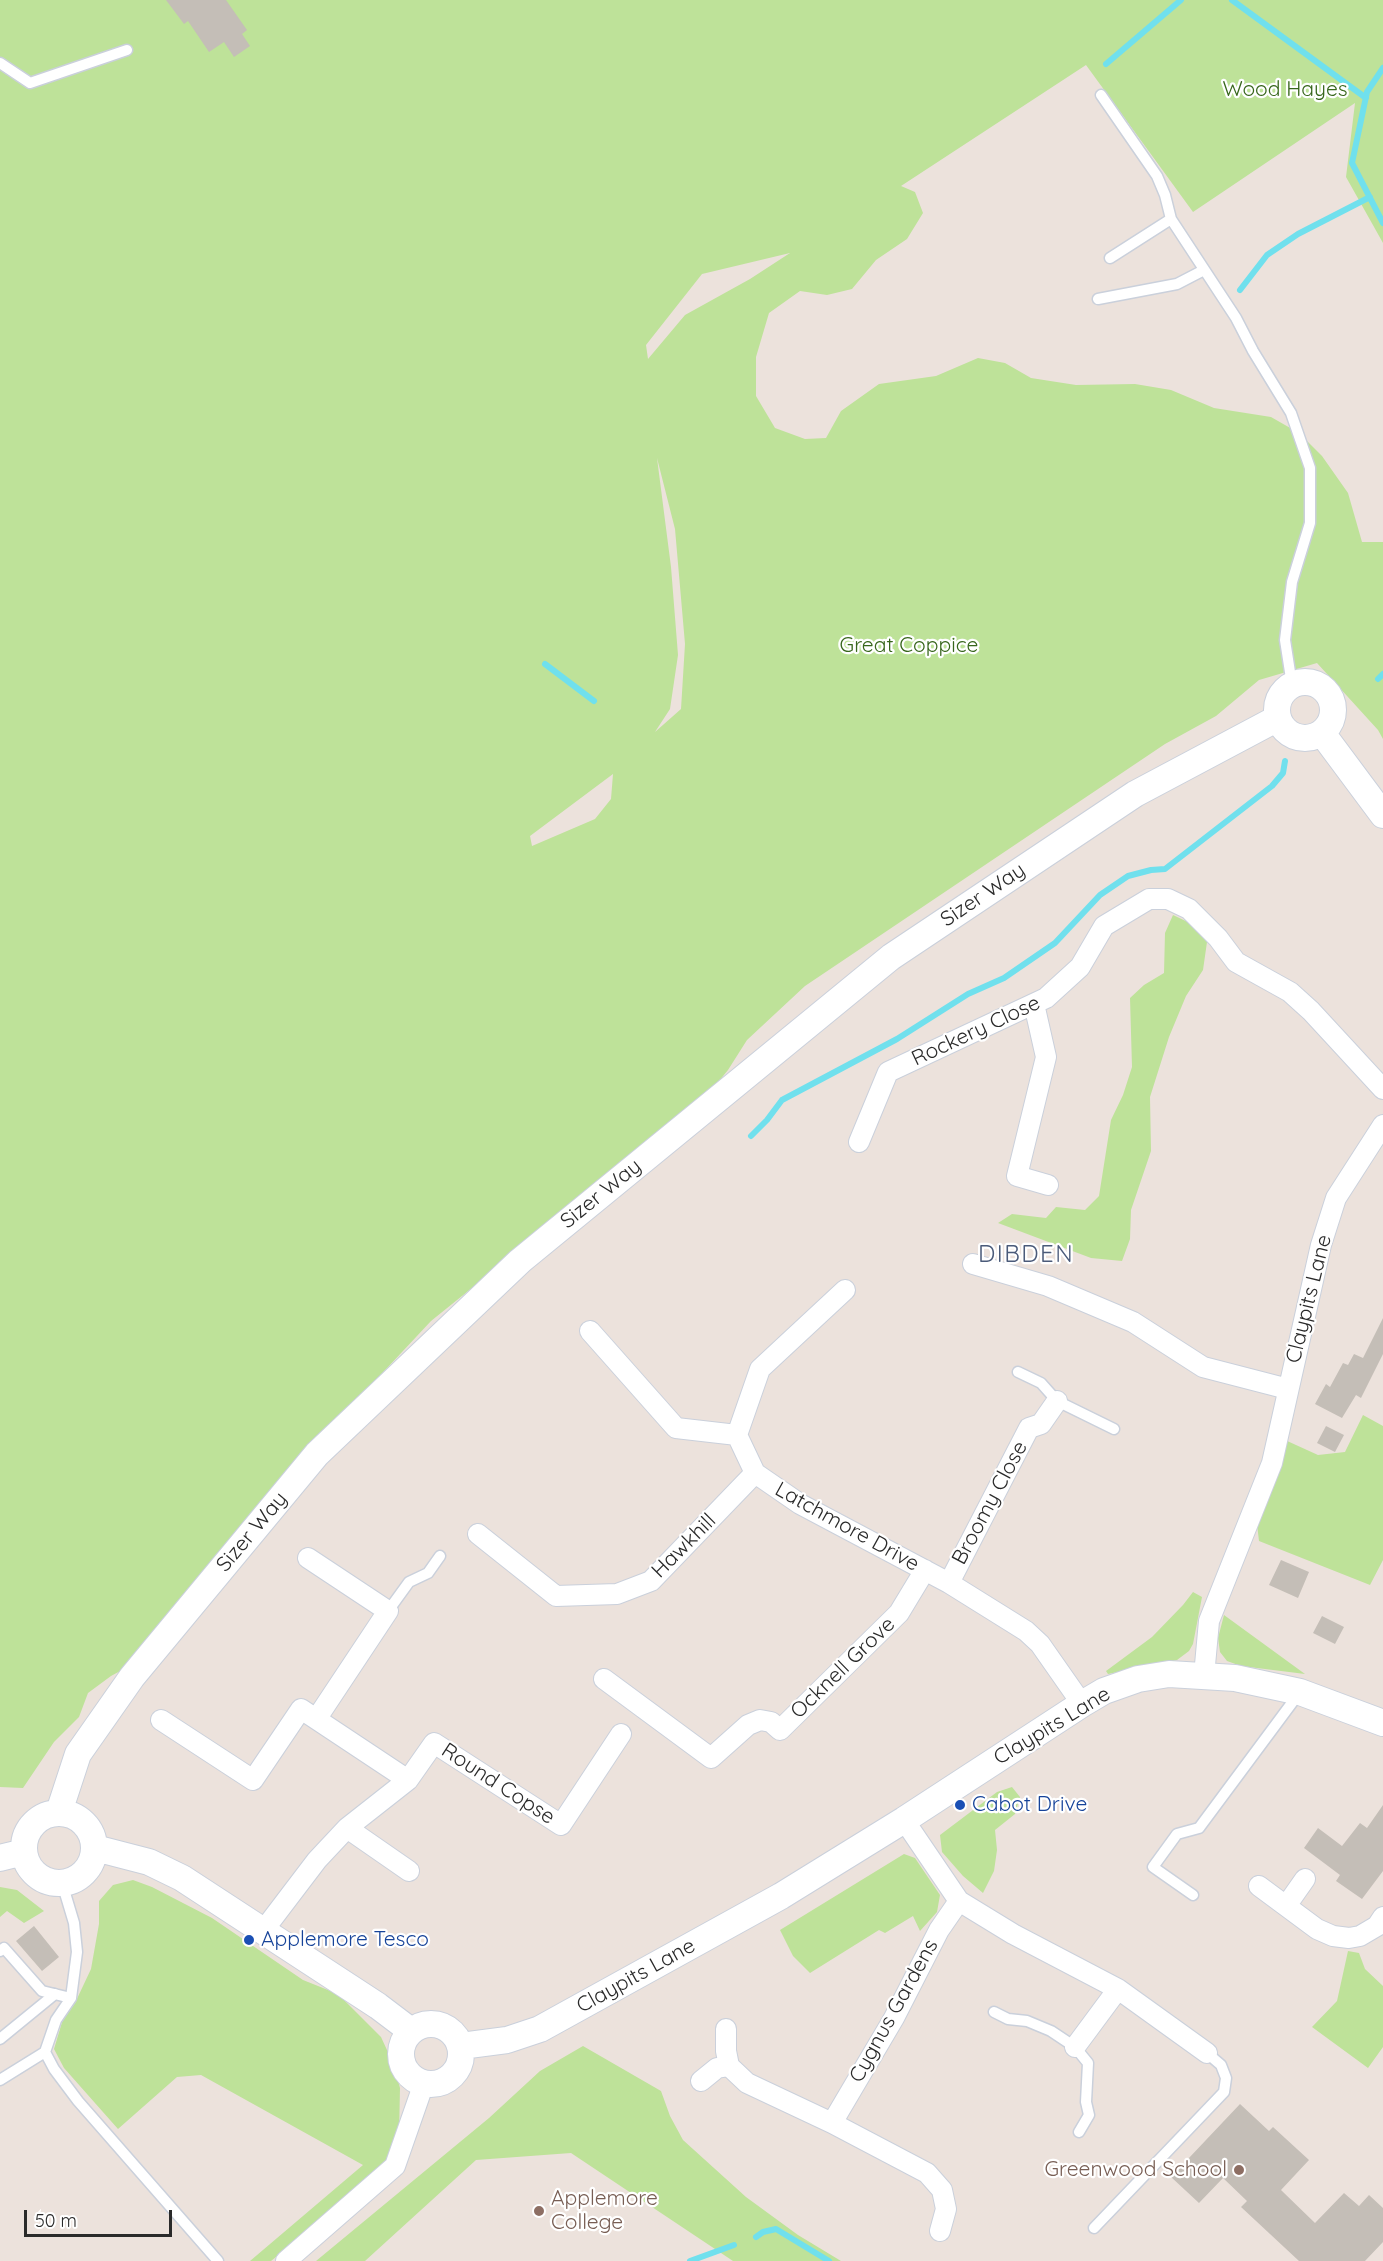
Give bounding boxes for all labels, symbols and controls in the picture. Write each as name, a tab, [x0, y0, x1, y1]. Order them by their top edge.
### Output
park label: Wood Hayes	[1222, 77, 1348, 103]
park label: Great Coppice	[840, 633, 978, 659]
street label: Sizer Way	[936, 858, 1030, 932]
street label: Rockery Close	[908, 990, 1044, 1072]
street label: Sizer Way	[556, 1154, 646, 1234]
street label: Claypits Lane	[1281, 1232, 1337, 1366]
district label: DIBDEN	[978, 1241, 1074, 1269]
street label: Broomy Close	[947, 1437, 1033, 1569]
street label: Latchmore Drive	[770, 1477, 924, 1577]
street label: Sizer Way	[211, 1487, 293, 1577]
street label: Hawkhill	[647, 1509, 721, 1583]
street label: Ocknell Grove	[786, 1612, 900, 1724]
street label: Claypits Lane	[989, 1681, 1115, 1771]
street label: Round Copse	[437, 1738, 559, 1830]
place label: Cabot Drive	[972, 1792, 1087, 1818]
marker: Cabot Drive	[953, 1798, 967, 1812]
place label: Applemore Tesco	[261, 1927, 429, 1953]
marker: Applemore Tesco	[242, 1933, 256, 1947]
street label: Claypits Lane	[572, 1933, 700, 2019]
street label: Cygnus Gardens	[844, 1935, 944, 2087]
place label: Greenwood School	[1044, 2157, 1227, 2183]
marker: Greenwood School	[1232, 2163, 1246, 2177]
place label: Applemore College	[551, 2186, 658, 2236]
scale bar	[27, 2198, 176, 2236]
marker: Applemore College	[532, 2204, 546, 2218]
text: 50 m	[35, 2209, 77, 2232]

